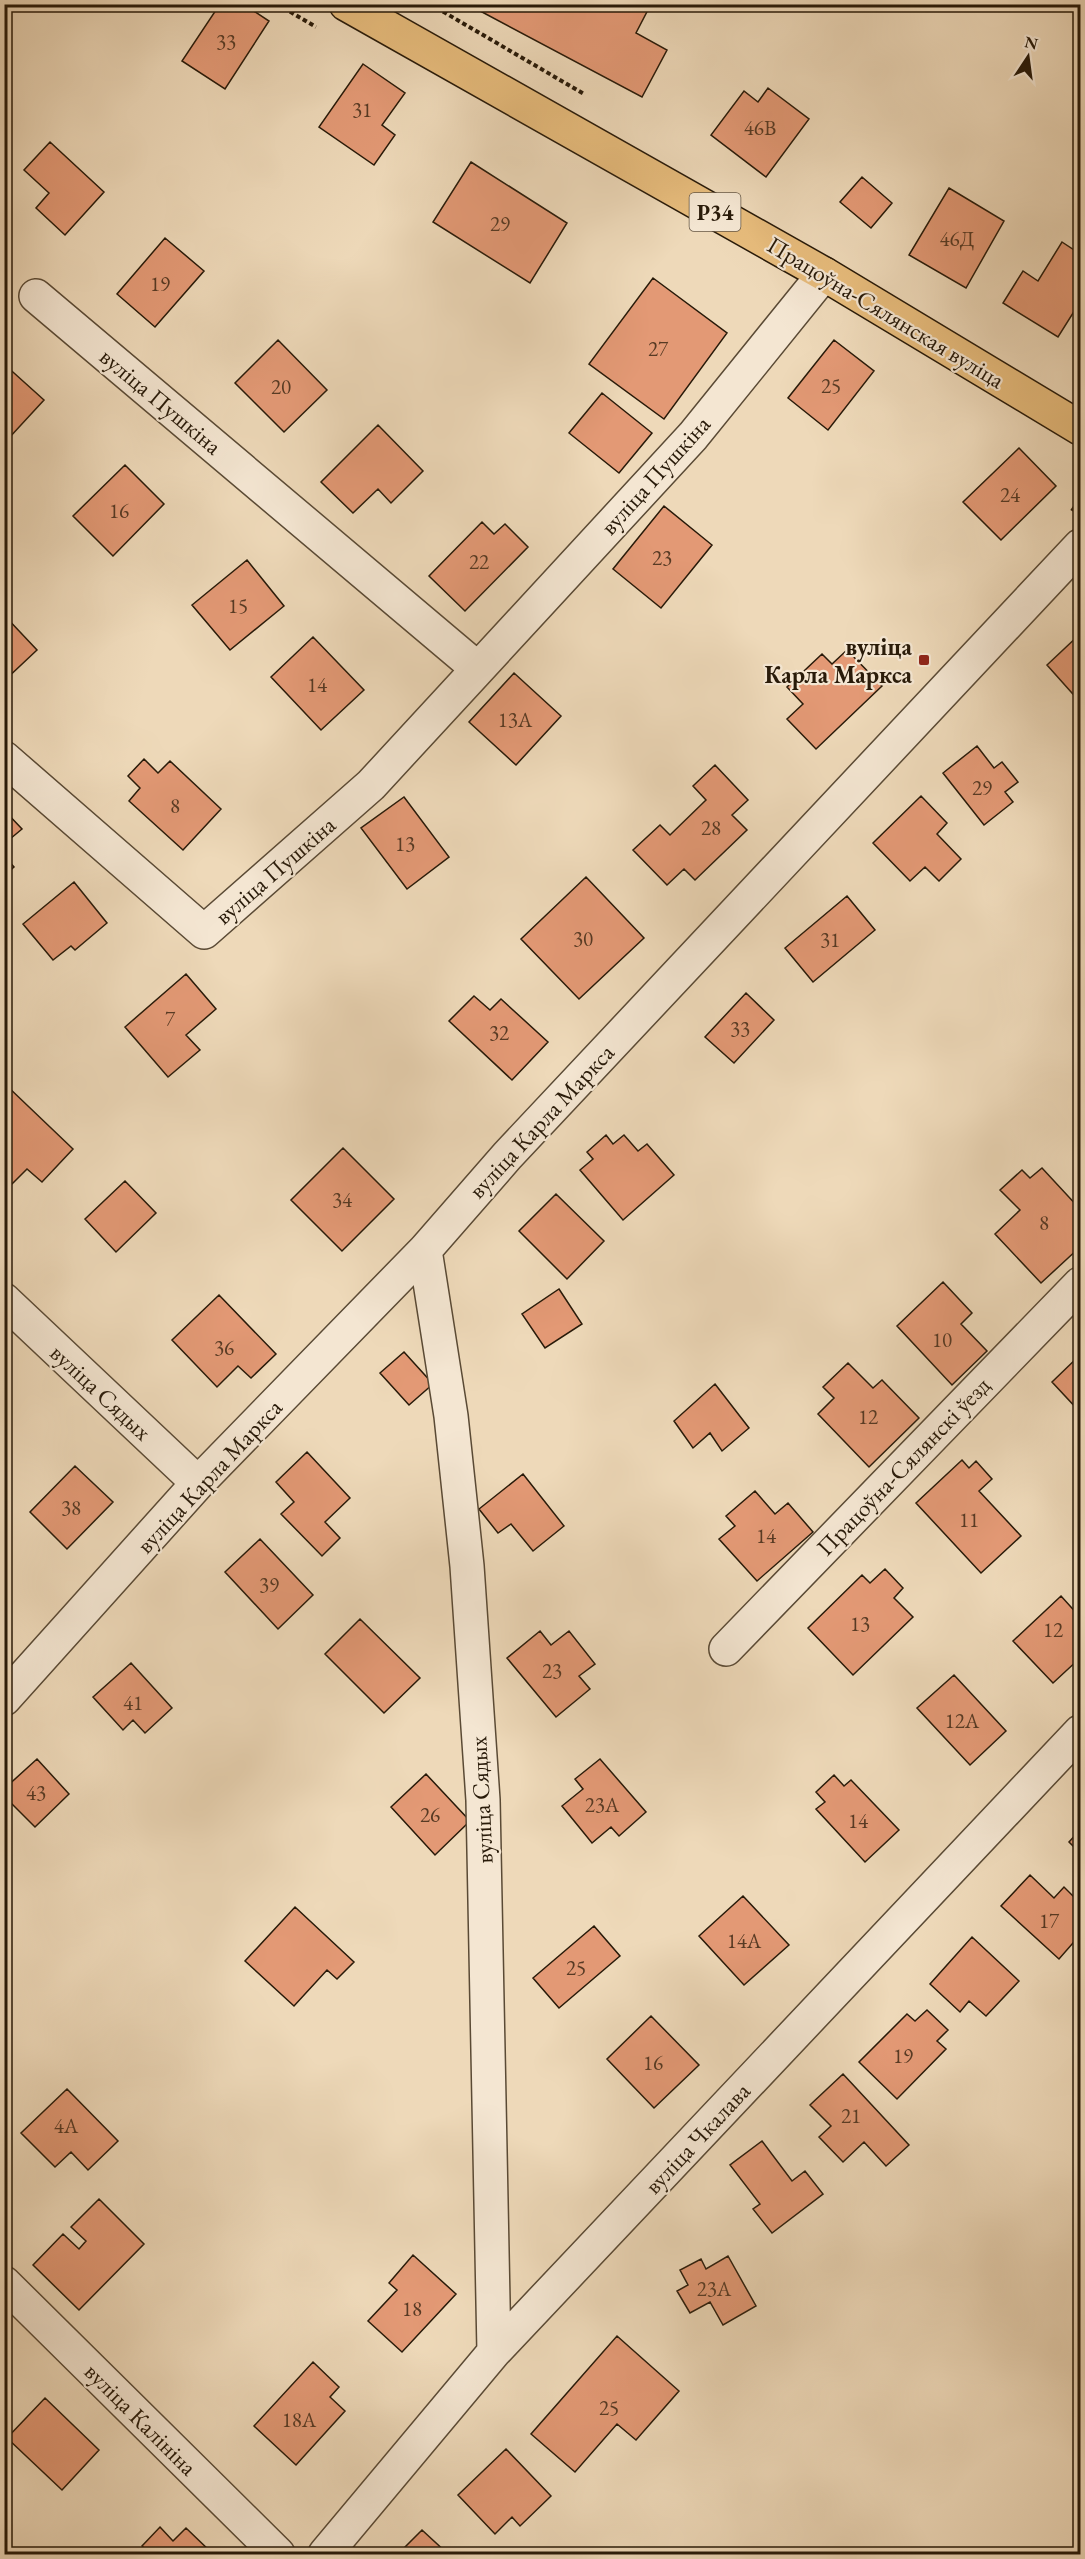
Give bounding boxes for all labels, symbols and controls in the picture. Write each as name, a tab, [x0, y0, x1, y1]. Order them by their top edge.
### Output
north arrow	[998, 27, 1058, 87]
house number: 33	[216, 28, 236, 55]
text: N	[1023, 31, 1040, 55]
house number: 31	[352, 96, 372, 123]
house number: 46В	[744, 114, 776, 141]
road number: Р34	[690, 193, 740, 231]
house number: 29	[490, 210, 510, 237]
house number: 46Д	[940, 225, 974, 252]
street label: Працоўна-Сялянская вуліца	[762, 229, 1011, 395]
house number: 19	[150, 270, 170, 297]
house number: 27	[648, 335, 669, 362]
street label: вуліца Пушкіна	[93, 341, 229, 461]
house number: 25	[821, 372, 841, 399]
house number: 20	[271, 373, 291, 400]
street label: вуліца Пушкіна	[593, 408, 717, 541]
house number: 24	[1000, 481, 1021, 508]
house number: 16	[109, 497, 129, 524]
house number: 23	[652, 544, 672, 571]
house number: 22	[469, 548, 489, 575]
house number: 15	[228, 592, 248, 619]
place label: вуліца Карла Маркса	[764, 631, 912, 690]
marker: вуліца Карла Маркса	[917, 653, 931, 667]
house number: 14	[307, 671, 328, 698]
house number: 13А	[498, 706, 533, 733]
house number: 29	[972, 774, 992, 801]
house number: 8	[170, 792, 180, 819]
street label: вуліца Пушкіна	[208, 809, 342, 931]
house number: 28	[701, 814, 721, 841]
house number: 13	[395, 830, 415, 857]
house number: 30	[573, 925, 593, 952]
house number: 31	[820, 926, 840, 953]
house number: 7	[165, 1005, 176, 1032]
house number: 33	[730, 1015, 750, 1042]
house number: 32	[489, 1019, 509, 1046]
street label: вуліца Карла Маркса	[461, 1037, 621, 1205]
house number: 34	[332, 1186, 353, 1213]
house number: 8	[1039, 1209, 1049, 1236]
house number: 10	[932, 1326, 952, 1353]
house number: 36	[214, 1334, 234, 1361]
street label: вуліца Сядых	[44, 1337, 159, 1447]
street label: Працоўна-Сялянскі ўезд	[809, 1370, 997, 1562]
street label: вуліца Карла Маркса	[129, 1392, 289, 1560]
house number: 12	[858, 1403, 878, 1430]
house number: 38	[61, 1494, 81, 1521]
house number: 11	[959, 1506, 979, 1533]
house number: 14	[756, 1522, 777, 1549]
house number: 39	[259, 1571, 279, 1598]
house number: 13	[850, 1610, 870, 1637]
house number: 12	[1043, 1616, 1063, 1643]
house number: 23	[542, 1657, 562, 1684]
house number: 41	[123, 1689, 143, 1716]
house number: 12А	[945, 1707, 980, 1734]
street label: вуліца Сядых	[462, 1735, 500, 1864]
house number: 43	[26, 1779, 46, 1806]
house number: 23А	[585, 1791, 620, 1818]
house number: 26	[420, 1801, 440, 1828]
house number: 14	[848, 1807, 869, 1834]
house number: 17	[1039, 1907, 1060, 1934]
house number: 14А	[727, 1927, 762, 1954]
house number: 25	[566, 1954, 586, 1981]
house number: 19	[893, 2042, 913, 2069]
house number: 16	[643, 2049, 663, 2076]
street label: вуліца Чкалава	[637, 2075, 757, 2200]
house number: 21	[841, 2102, 861, 2129]
house number: 4А	[54, 2112, 79, 2139]
house number: 23А	[697, 2275, 732, 2302]
house number: 18	[402, 2295, 422, 2322]
street label: вуліца Калініна	[78, 2356, 204, 2482]
house number: 25	[599, 2394, 619, 2421]
house number: 18А	[282, 2406, 317, 2433]

